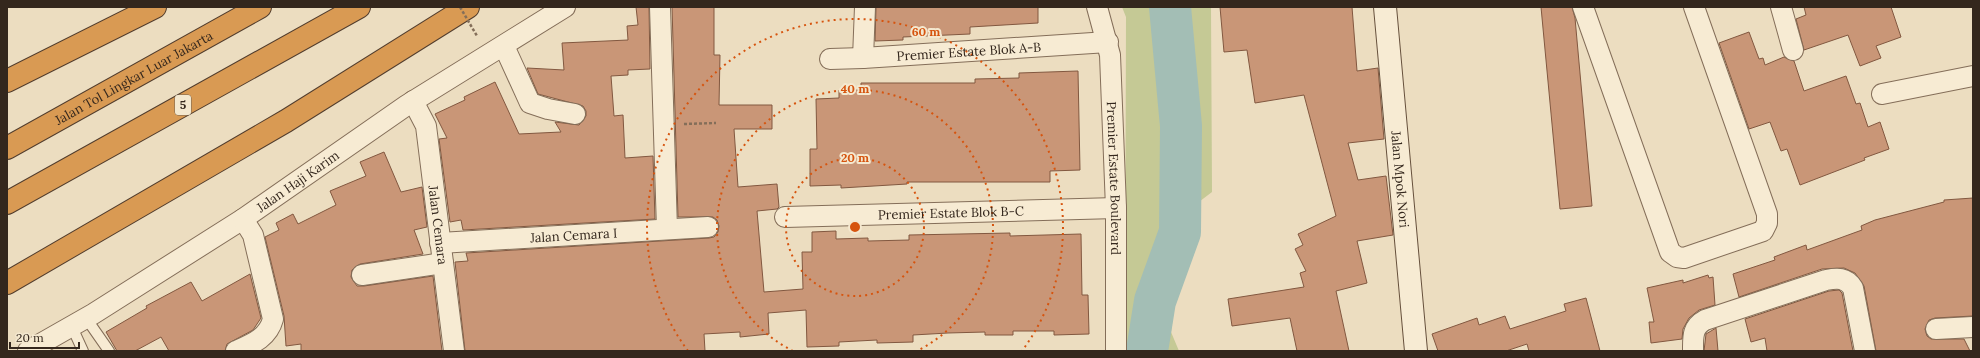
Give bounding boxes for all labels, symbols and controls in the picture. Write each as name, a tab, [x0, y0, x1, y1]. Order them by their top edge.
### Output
text: 60 m	[912, 24, 940, 39]
street label: Jalan Tol Lingkar Luar Jakarta	[51, 27, 216, 129]
street label: Premier Estate Blok A-B	[896, 38, 1042, 65]
text: 40 m	[841, 81, 869, 96]
road number: 5	[175, 95, 191, 115]
street label: Premier Estate Boulevard	[1103, 101, 1124, 255]
street label: Jalan Mpok Nori	[1387, 129, 1413, 229]
street label: Jalan Haji Karim	[253, 147, 343, 217]
text: 20 m	[841, 150, 869, 165]
street label: Jalan Cemara	[424, 184, 451, 266]
street label: Premier Estate Blok B-C	[878, 203, 1024, 223]
centre of rings	[848, 220, 862, 234]
street label: Jalan Cemara I	[529, 224, 618, 247]
scale bar	[10, 324, 79, 350]
text: 20 m	[16, 330, 44, 345]

